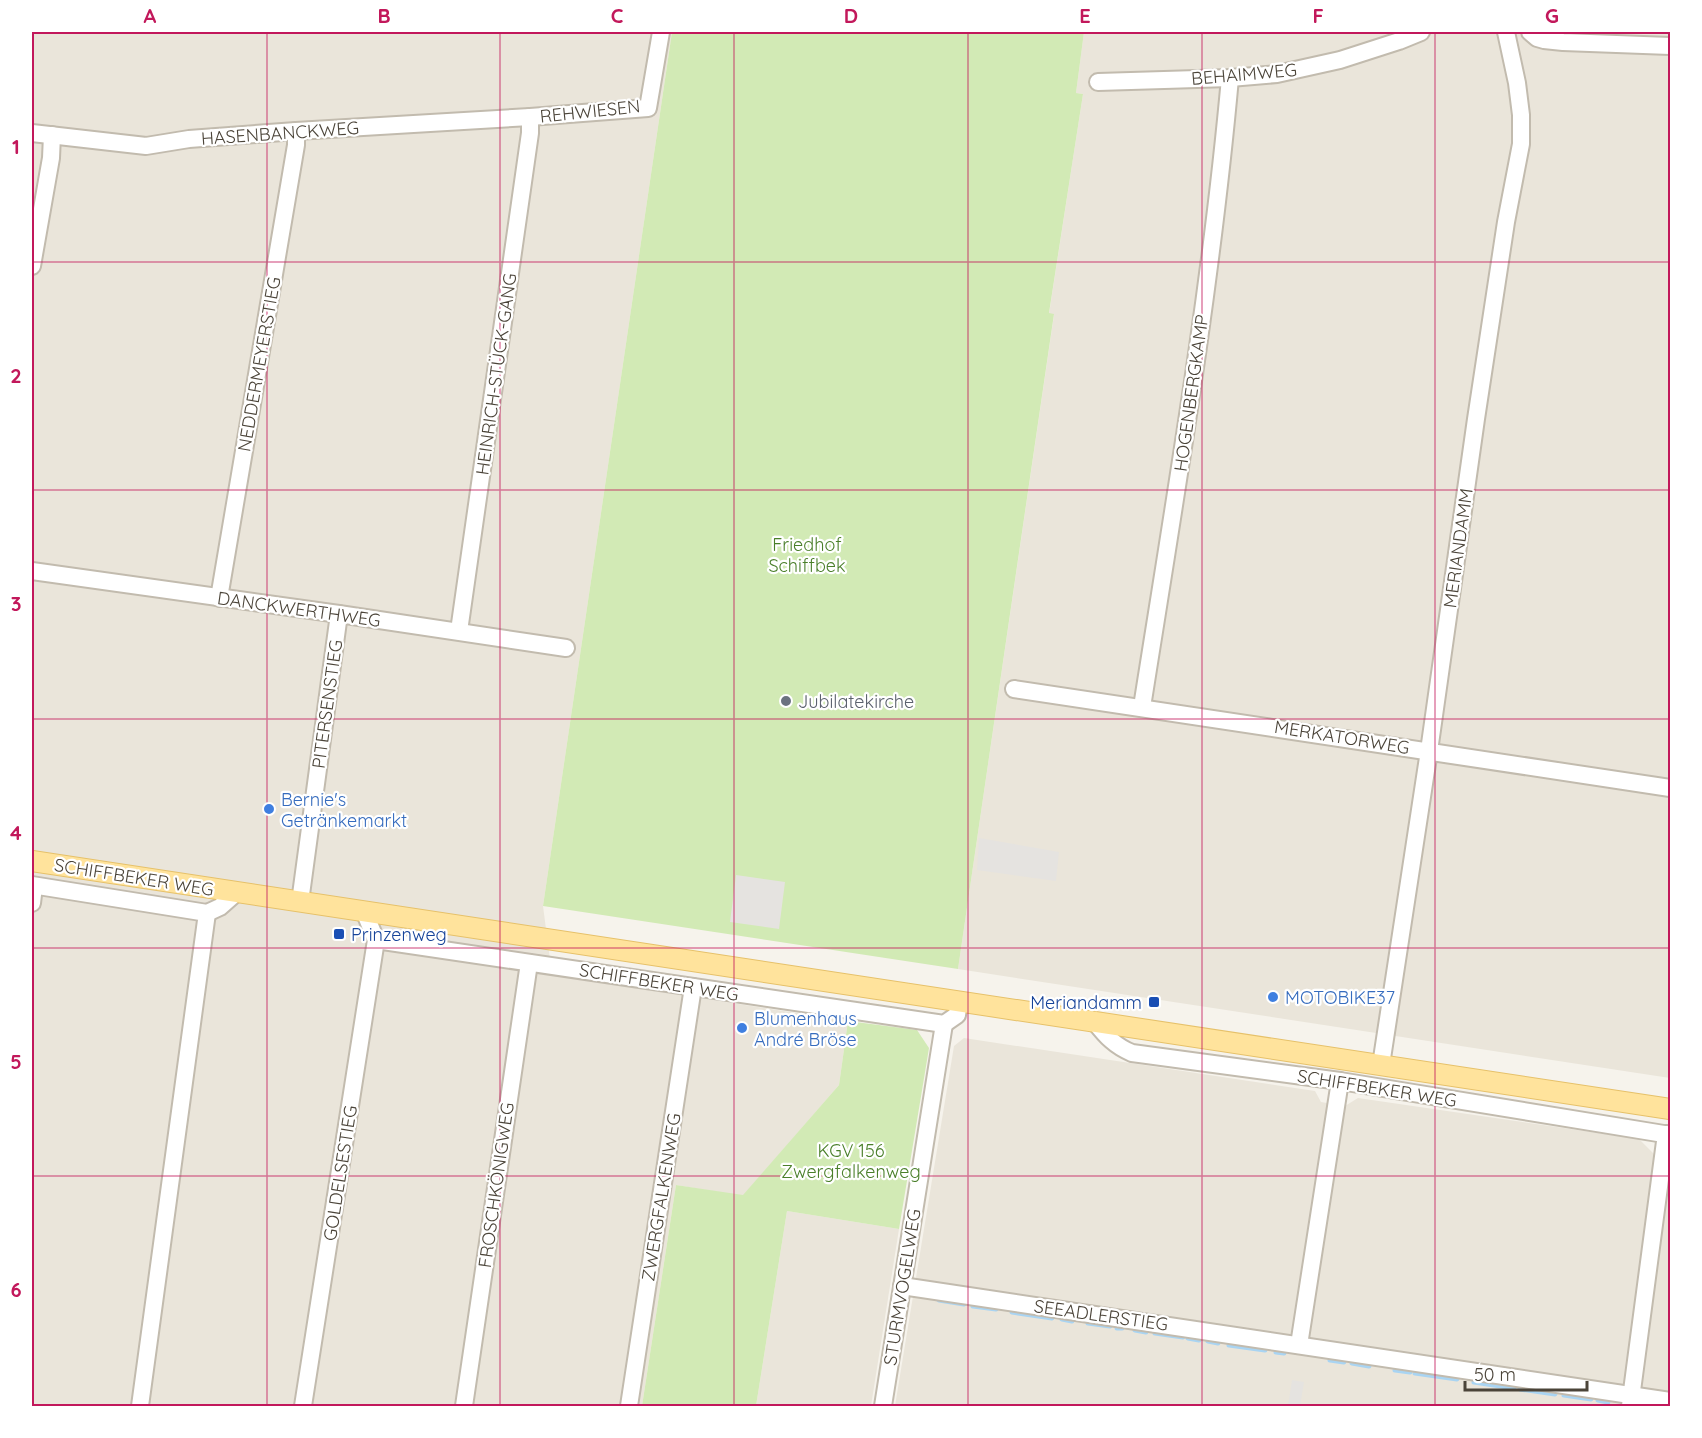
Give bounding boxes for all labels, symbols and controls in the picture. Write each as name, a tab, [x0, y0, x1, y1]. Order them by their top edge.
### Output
text: A	[144, 3, 157, 28]
text: B	[377, 3, 391, 28]
text: C	[611, 3, 624, 28]
text: D	[844, 3, 858, 28]
text: E	[1079, 3, 1091, 28]
text: F	[1312, 3, 1324, 28]
text: G	[1545, 3, 1559, 28]
street label: BEHAIMWEG	[1190, 58, 1298, 90]
street label: REHWIESEN	[539, 94, 641, 128]
street label: HASENBANCKWEG	[200, 116, 360, 150]
text: 1	[12, 134, 20, 159]
street label: HEINRICH-STÜCK-GANG	[470, 272, 522, 476]
street label: NEDDERMEYERSTIEG	[232, 275, 286, 453]
street label: HOGENBERGKAMP	[1169, 313, 1213, 473]
text: 2	[10, 363, 22, 388]
street label: MERIANDAMM	[1438, 487, 1478, 609]
park label: Friedhof Schiffbek	[768, 533, 846, 577]
street label: DANCKWERTHWEG	[216, 586, 382, 632]
text: 3	[11, 591, 21, 616]
street label: PITERSENSTIEG	[307, 638, 347, 770]
place label: Jubilatekirche	[798, 690, 914, 713]
marker: Jubilatekirche	[779, 694, 793, 708]
street label: MERKATORWEG	[1273, 715, 1411, 759]
place label: Bernie's Getränkemarkt	[281, 788, 407, 832]
marker: Bernie's Getränkemarkt	[262, 802, 276, 816]
text: 4	[10, 820, 22, 845]
street label: SCHIFFBEKER WEG	[53, 853, 215, 901]
place label: Prinzenweg	[351, 923, 447, 946]
marker: Prinzenweg	[332, 927, 346, 941]
street label: SCHIFFBEKER WEG	[578, 958, 740, 1006]
place label: MOTOBIKE37	[1285, 986, 1395, 1009]
marker: MOTOBIKE37	[1266, 990, 1280, 1004]
place label: Meriandamm	[1030, 991, 1142, 1014]
marker: Meriandamm	[1147, 995, 1161, 1009]
place label: Blumenhaus André Bröse	[754, 1007, 857, 1051]
marker: Blumenhaus André Bröse	[735, 1021, 749, 1035]
text: 5	[10, 1049, 22, 1074]
street label: SCHIFFBEKER WEG	[1296, 1064, 1458, 1112]
street label: FROSCHKÖNIGWEG	[473, 1101, 519, 1269]
street label: GOLDELSESTIEG	[318, 1103, 362, 1243]
street label: ZWERGFALKENWEG	[636, 1111, 686, 1283]
park label: KGV 156 Zwergfalkenweg	[781, 1139, 921, 1183]
street label: STURMVOGELWEG	[878, 1207, 926, 1367]
text: 6	[10, 1277, 22, 1302]
street label: SEEADLERSTIEG	[1032, 1294, 1170, 1336]
scale bar	[1465, 1354, 1586, 1392]
text: 50 m	[1474, 1363, 1516, 1386]

